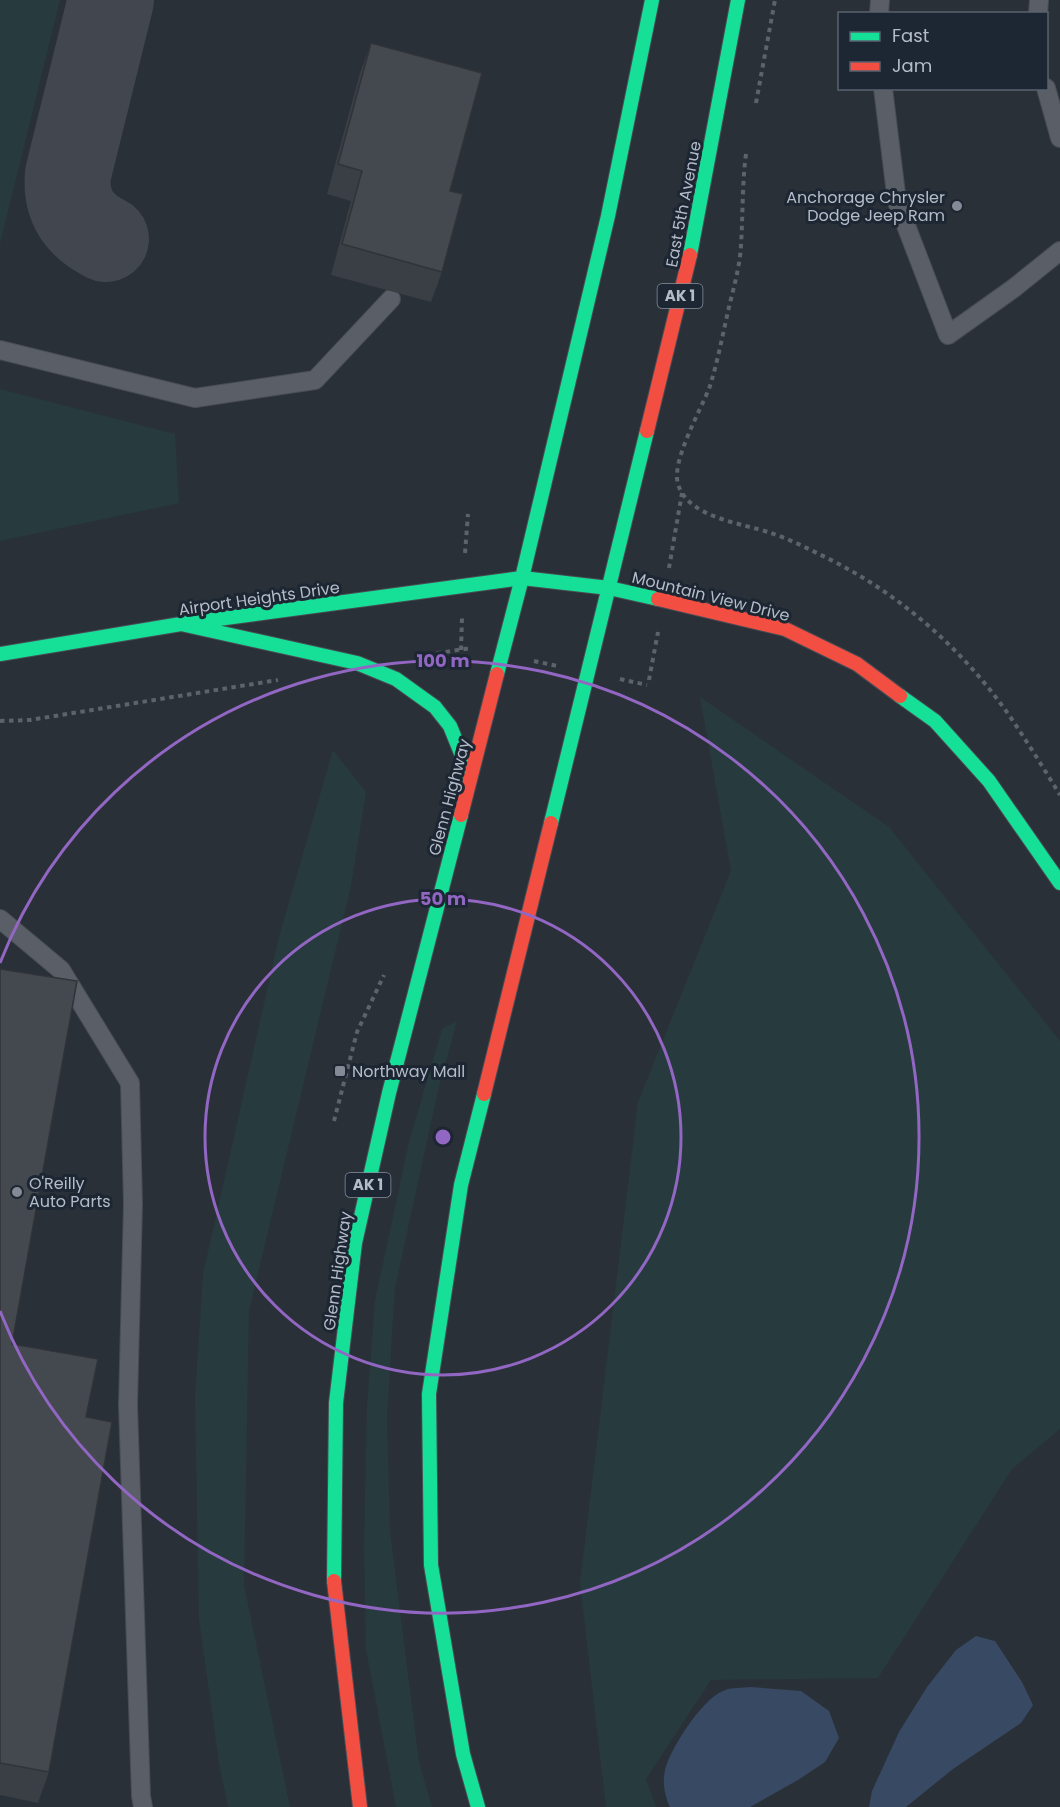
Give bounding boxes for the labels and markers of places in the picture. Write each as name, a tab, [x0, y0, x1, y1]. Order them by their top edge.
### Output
place label: Anchorage Chrysler Dodge Jeep Ram	[786, 186, 945, 227]
marker: Anchorage Chrysler Dodge Jeep Ram	[950, 199, 964, 213]
place label: Northway Mall	[352, 1060, 465, 1083]
marker: Northway Mall	[333, 1064, 347, 1078]
centre of rings	[433, 1127, 453, 1147]
place label: O'Reilly Auto Parts	[29, 1172, 111, 1213]
marker: O'Reilly Auto Parts	[10, 1185, 24, 1199]

